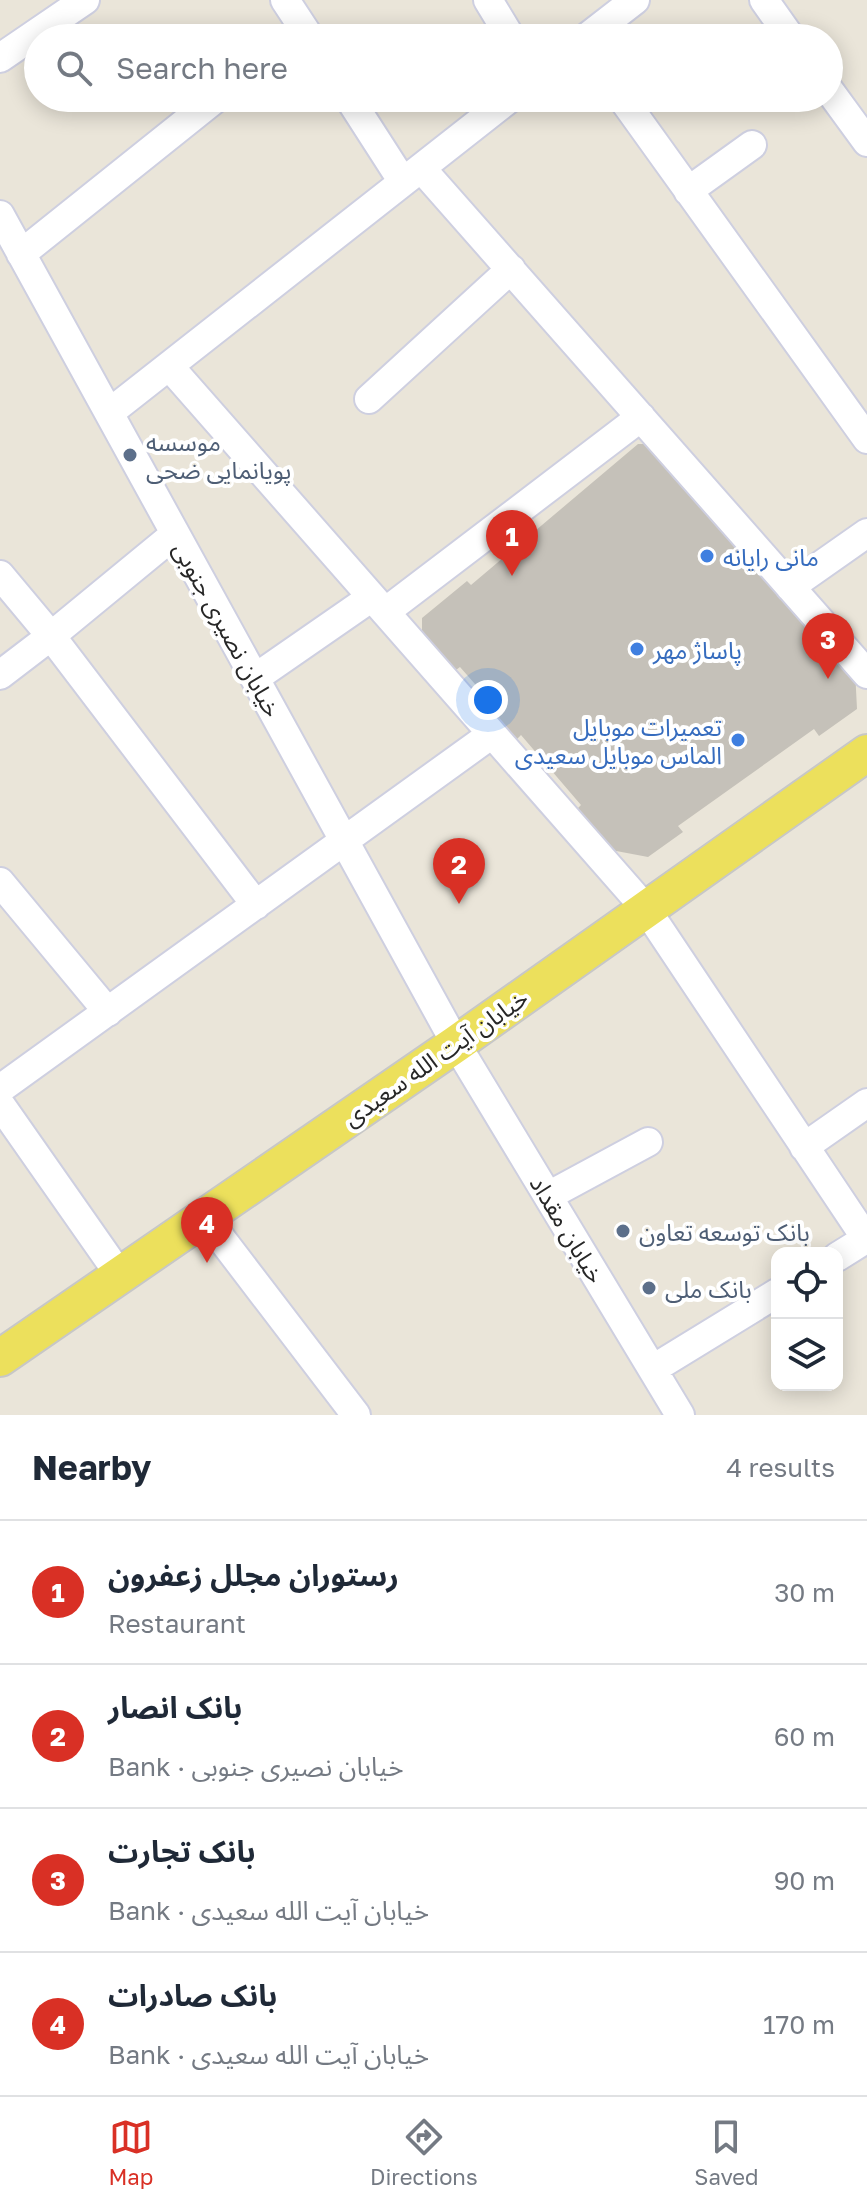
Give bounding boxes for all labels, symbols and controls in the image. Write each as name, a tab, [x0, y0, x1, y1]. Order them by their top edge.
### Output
search box	[24, 24, 843, 112]
icon: search	[52, 46, 96, 90]
text: Search here	[116, 50, 288, 86]
place label: موسسه پویانمایی ضحی	[146, 427, 291, 486]
marker: موسسه پویانمایی ضحی	[121, 446, 139, 464]
pin: 1	[486, 510, 538, 576]
street label: خیابان نصیری جنوبی	[167, 536, 288, 722]
place label: مانی رایانه	[723, 542, 819, 572]
marker: مانی رایانه	[698, 547, 716, 565]
pin: 3	[802, 613, 854, 679]
place label: پاساژ مهر	[652, 635, 742, 666]
marker: پاساژ مهر	[628, 640, 646, 658]
your location	[468, 680, 508, 720]
place label: تعمیرات موبایل الماس موبایل سعیدی	[515, 712, 722, 770]
marker: تعمیرات موبایل الماس موبایل سعیدی	[729, 731, 747, 749]
pin: 2	[433, 838, 485, 904]
street label: خیابان آیت الله سعیدی	[337, 982, 534, 1133]
street label: خیابان مقداد	[524, 1170, 611, 1289]
pin: 4	[181, 1197, 233, 1263]
place label: بانک توسعه تعاون	[639, 1217, 810, 1247]
marker: بانک توسعه تعاون	[614, 1222, 632, 1240]
map controls	[771, 1247, 843, 1391]
button: locate	[771, 1247, 843, 1319]
place label: بانک ملی	[665, 1274, 752, 1303]
marker: بانک ملی	[640, 1279, 658, 1297]
button: layers	[771, 1319, 843, 1391]
text: Nearby	[32, 1447, 152, 1487]
text: 4 results	[726, 1452, 835, 1483]
text: رستوران مجلل زعفرون	[108, 1557, 399, 1593]
text: 1	[51, 1577, 65, 1608]
text: 30 m	[774, 1577, 835, 1608]
text: Restaurant	[108, 1608, 246, 1639]
text: بانک انصار	[108, 1689, 242, 1725]
text: 2	[50, 1721, 66, 1752]
text: 60 m	[774, 1721, 835, 1752]
text: Bank · خیابان نصیری جنوبی	[108, 1751, 404, 1782]
text: بانک تجارت	[108, 1833, 256, 1869]
text: 3	[50, 1865, 66, 1896]
text: 90 m	[774, 1865, 835, 1896]
text: Bank · خیابان آیت الله سعیدی	[108, 1895, 429, 1926]
text: بانک صادرات	[108, 1977, 277, 2013]
text: 4	[50, 2009, 66, 2040]
text: 170 m	[763, 2009, 835, 2040]
text: Bank · خیابان آیت الله سعیدی	[108, 2039, 429, 2070]
tab: Map	[108, 2115, 153, 2190]
tab: Directions	[370, 2115, 478, 2190]
tab: Saved	[694, 2115, 759, 2190]

